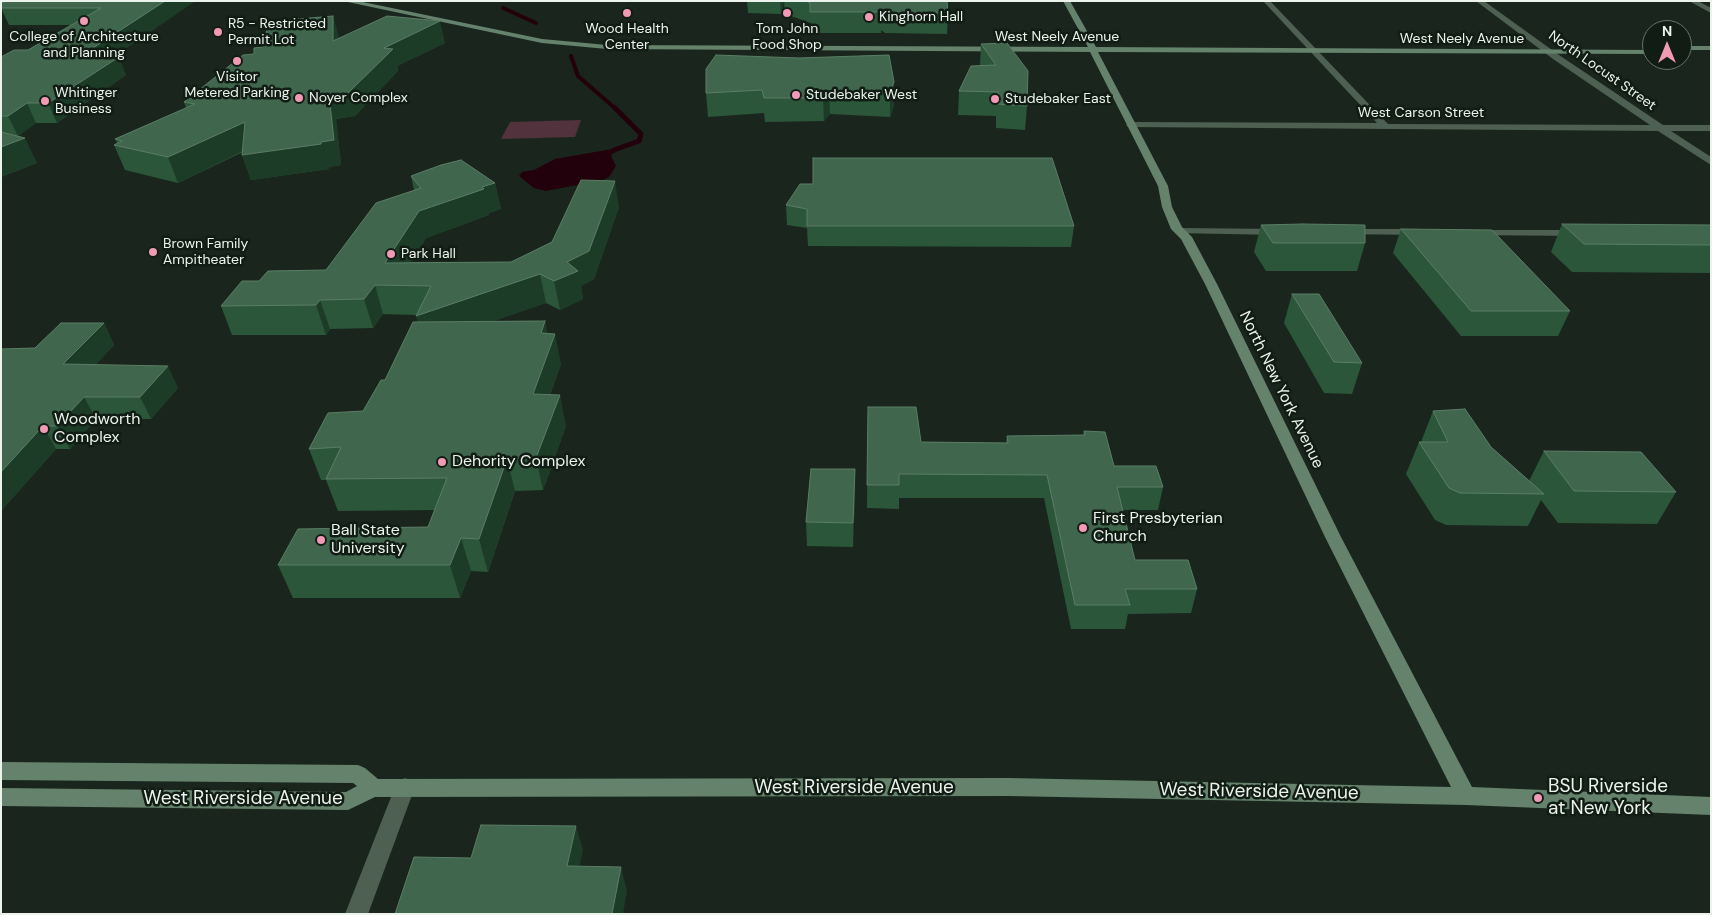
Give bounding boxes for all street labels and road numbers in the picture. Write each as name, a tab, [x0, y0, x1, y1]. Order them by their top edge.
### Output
street label: North Locust Street	[1545, 28, 1659, 114]
street label: West Neely Avenue	[995, 29, 1119, 45]
street label: West Neely Avenue	[1400, 31, 1524, 47]
street label: West Carson Street	[1358, 105, 1484, 121]
street label: North New York Avenue	[1235, 308, 1327, 472]
street label: West Riverside Avenue	[754, 777, 954, 799]
street label: West Riverside Avenue	[1159, 779, 1359, 805]
street label: West Riverside Avenue	[143, 788, 343, 810]

